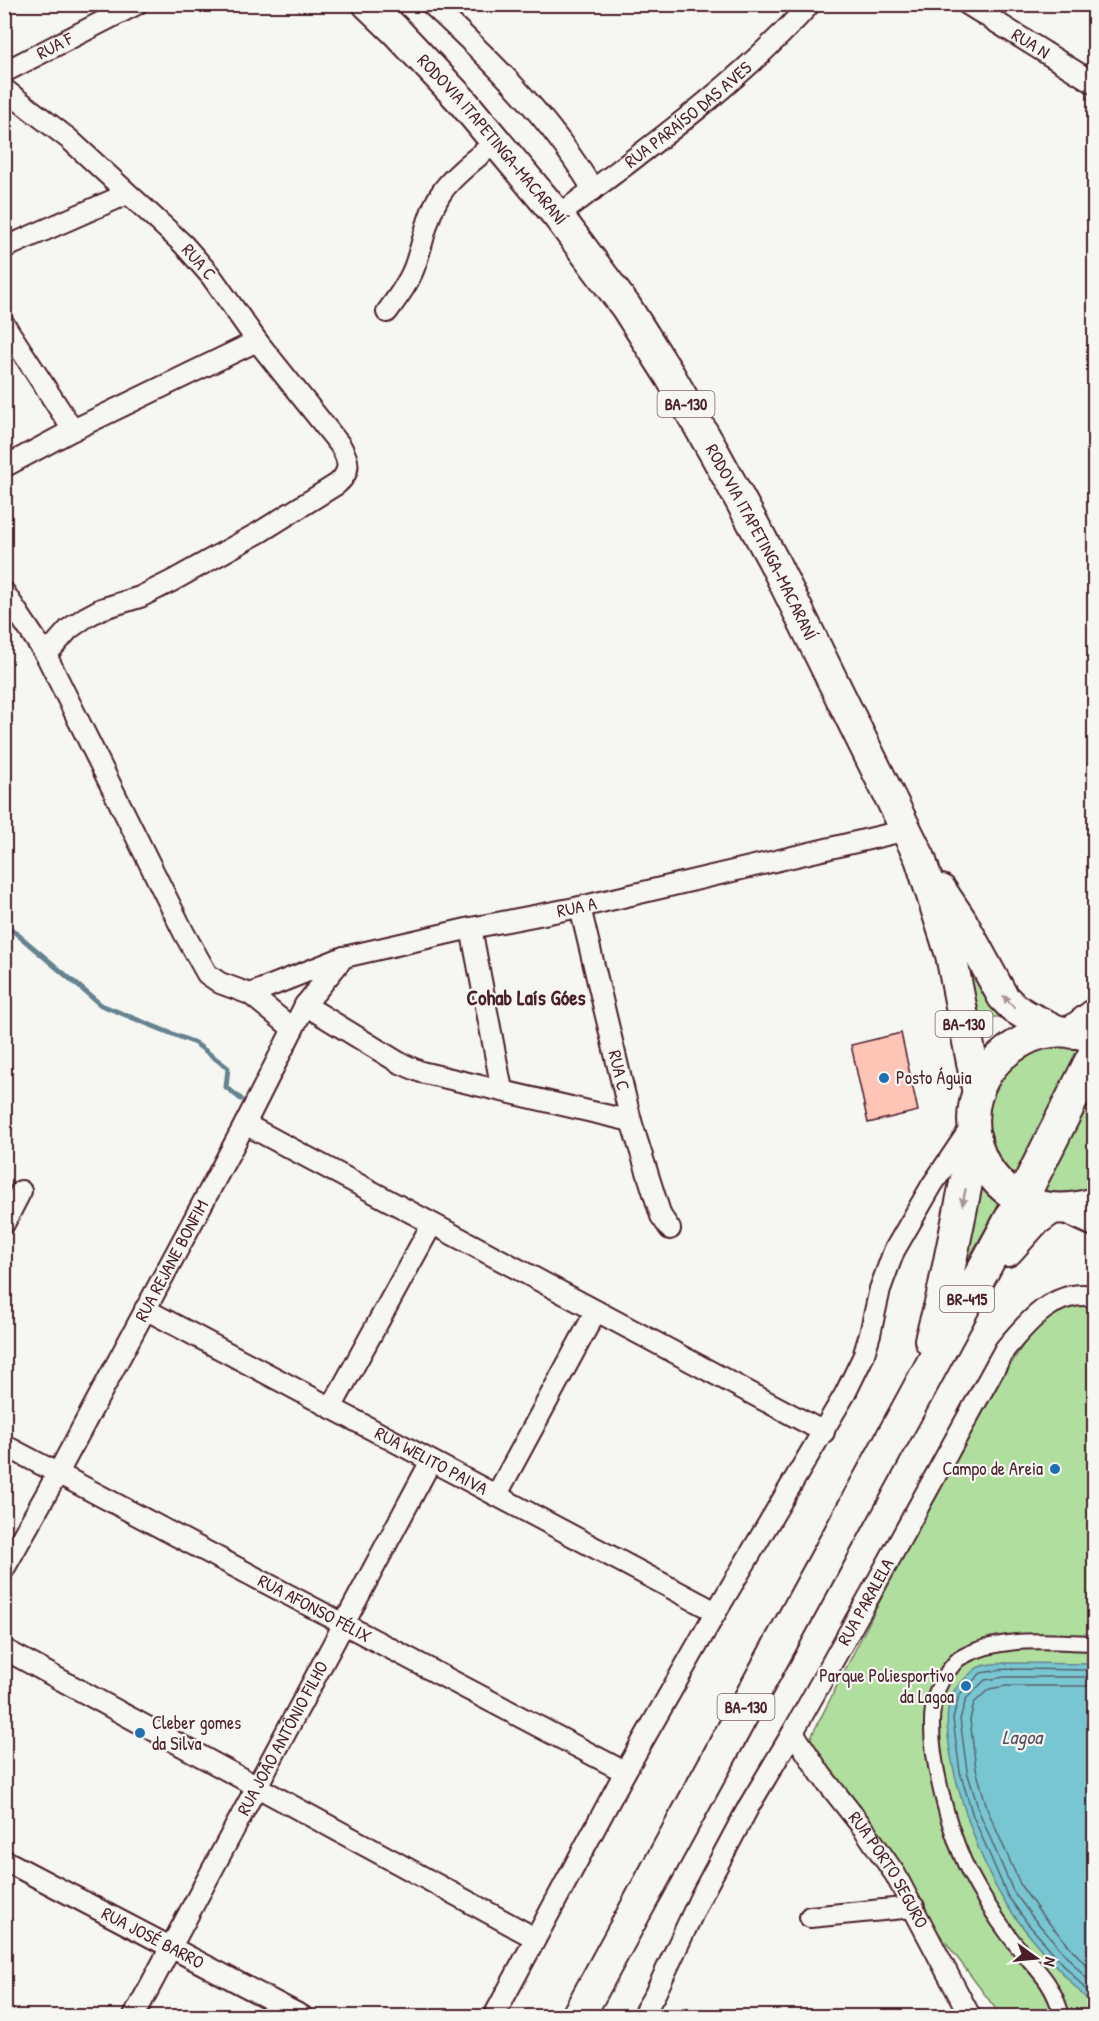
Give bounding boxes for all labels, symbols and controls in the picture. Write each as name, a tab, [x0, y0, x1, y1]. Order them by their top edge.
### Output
street label: RUA N	[1007, 22, 1055, 65]
street label: RUA F	[32, 25, 78, 65]
street label: RODOVIA ITAPETINGA-MACARANÍ	[412, 48, 573, 230]
street label: RUA PARAÍSO DAS AVES	[619, 55, 757, 174]
street label: RUA C	[176, 238, 222, 285]
road number: BA-130	[658, 391, 714, 417]
street label: RODOVIA ITAPETINGA-MACARANÍ	[700, 439, 824, 644]
street label: RUA A	[555, 890, 599, 923]
district label: Cohab Laís Góes	[466, 983, 586, 1012]
one-way arrow	[1002, 994, 1016, 1009]
road number: BA-130	[936, 1011, 992, 1037]
street label: RUA C	[603, 1048, 636, 1093]
place label: Posto Águia	[896, 1065, 972, 1090]
marker: Posto Águia	[877, 1071, 891, 1085]
one-way arrow	[959, 1188, 968, 1207]
street label: RUA REJANE BONFIM	[128, 1195, 214, 1326]
road number: BR-415	[940, 1286, 994, 1312]
street label: RUA WELITO PAIVA	[371, 1420, 492, 1501]
place label: Campo de Areia	[942, 1456, 1043, 1481]
marker: Campo de Areia	[1048, 1462, 1062, 1476]
street label: RUA PARALELA	[831, 1554, 900, 1650]
street label: RUA AFONSO FÉLIX	[254, 1568, 376, 1648]
street label: RUA JOÃO ANTÔNIO FILHO	[231, 1656, 334, 1820]
place label: Parque Poliesportivo da Lagoa	[819, 1663, 954, 1709]
marker: Parque Poliesportivo da Lagoa	[959, 1679, 973, 1693]
road number: BA-130	[718, 1694, 774, 1720]
place label: Cleber gomes da Silva	[152, 1710, 241, 1756]
water label: Lagoa	[1002, 1723, 1044, 1751]
marker: Cleber gomes da Silva	[133, 1726, 147, 1740]
street label: RUA PORTO SEGURO	[843, 1806, 934, 1932]
street label: RUA JOSÉ BARRO	[97, 1900, 209, 1975]
north arrow	[1006, 1928, 1066, 1988]
text: N	[1039, 1955, 1062, 1969]

